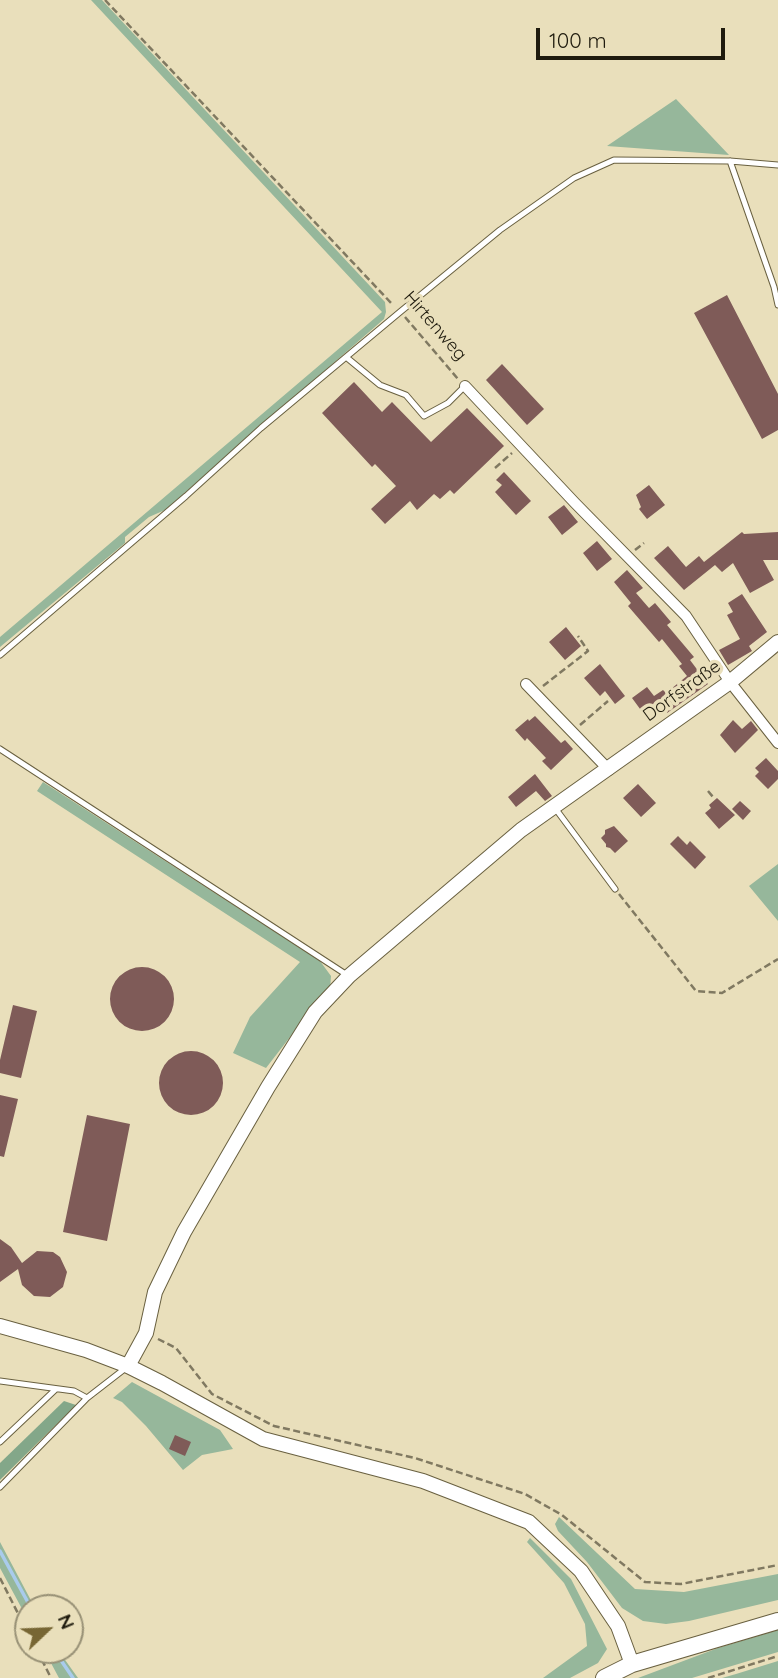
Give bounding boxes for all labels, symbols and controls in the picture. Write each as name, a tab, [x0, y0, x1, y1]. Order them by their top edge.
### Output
scale bar	[540, 14, 729, 58]
text: 100 m	[549, 27, 607, 53]
street label: Hirtenweg	[399, 287, 471, 365]
street label: Dorfstraße	[639, 656, 725, 726]
north arrow	[14, 1594, 84, 1664]
text: N	[53, 1610, 80, 1633]

